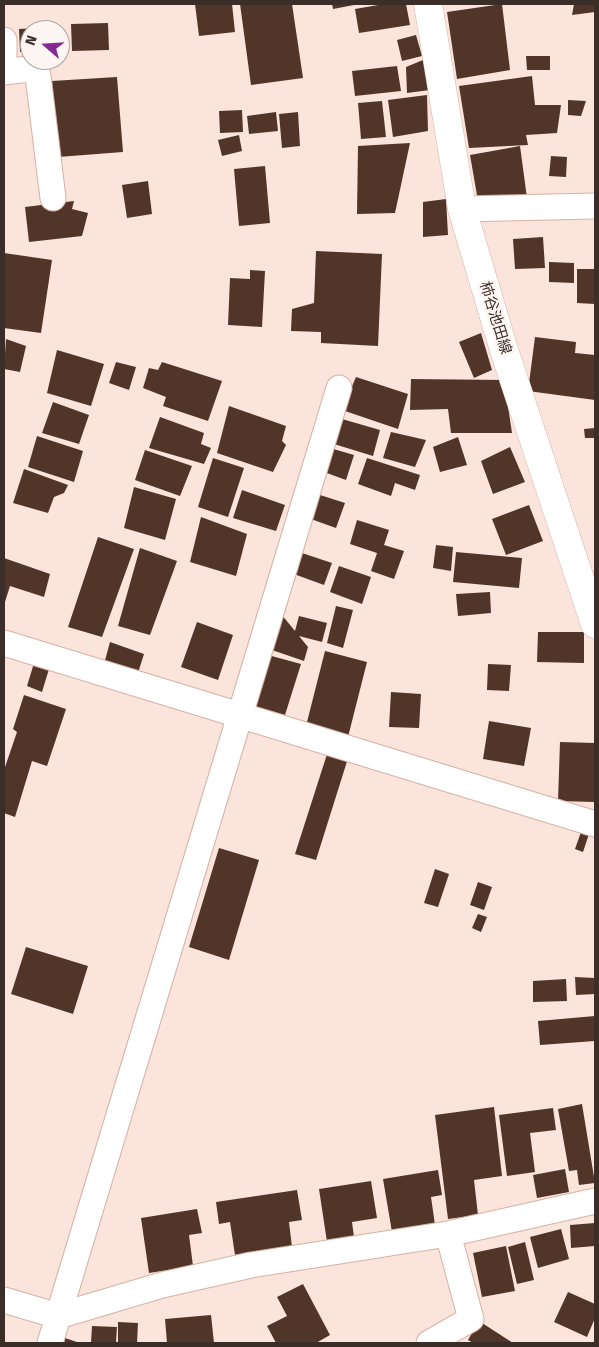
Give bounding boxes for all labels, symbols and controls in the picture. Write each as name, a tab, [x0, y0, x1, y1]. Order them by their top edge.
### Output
north arrow	[20, 20, 70, 70]
text: N	[22, 33, 41, 47]
street label: 柿谷池田線	[475, 280, 515, 356]

